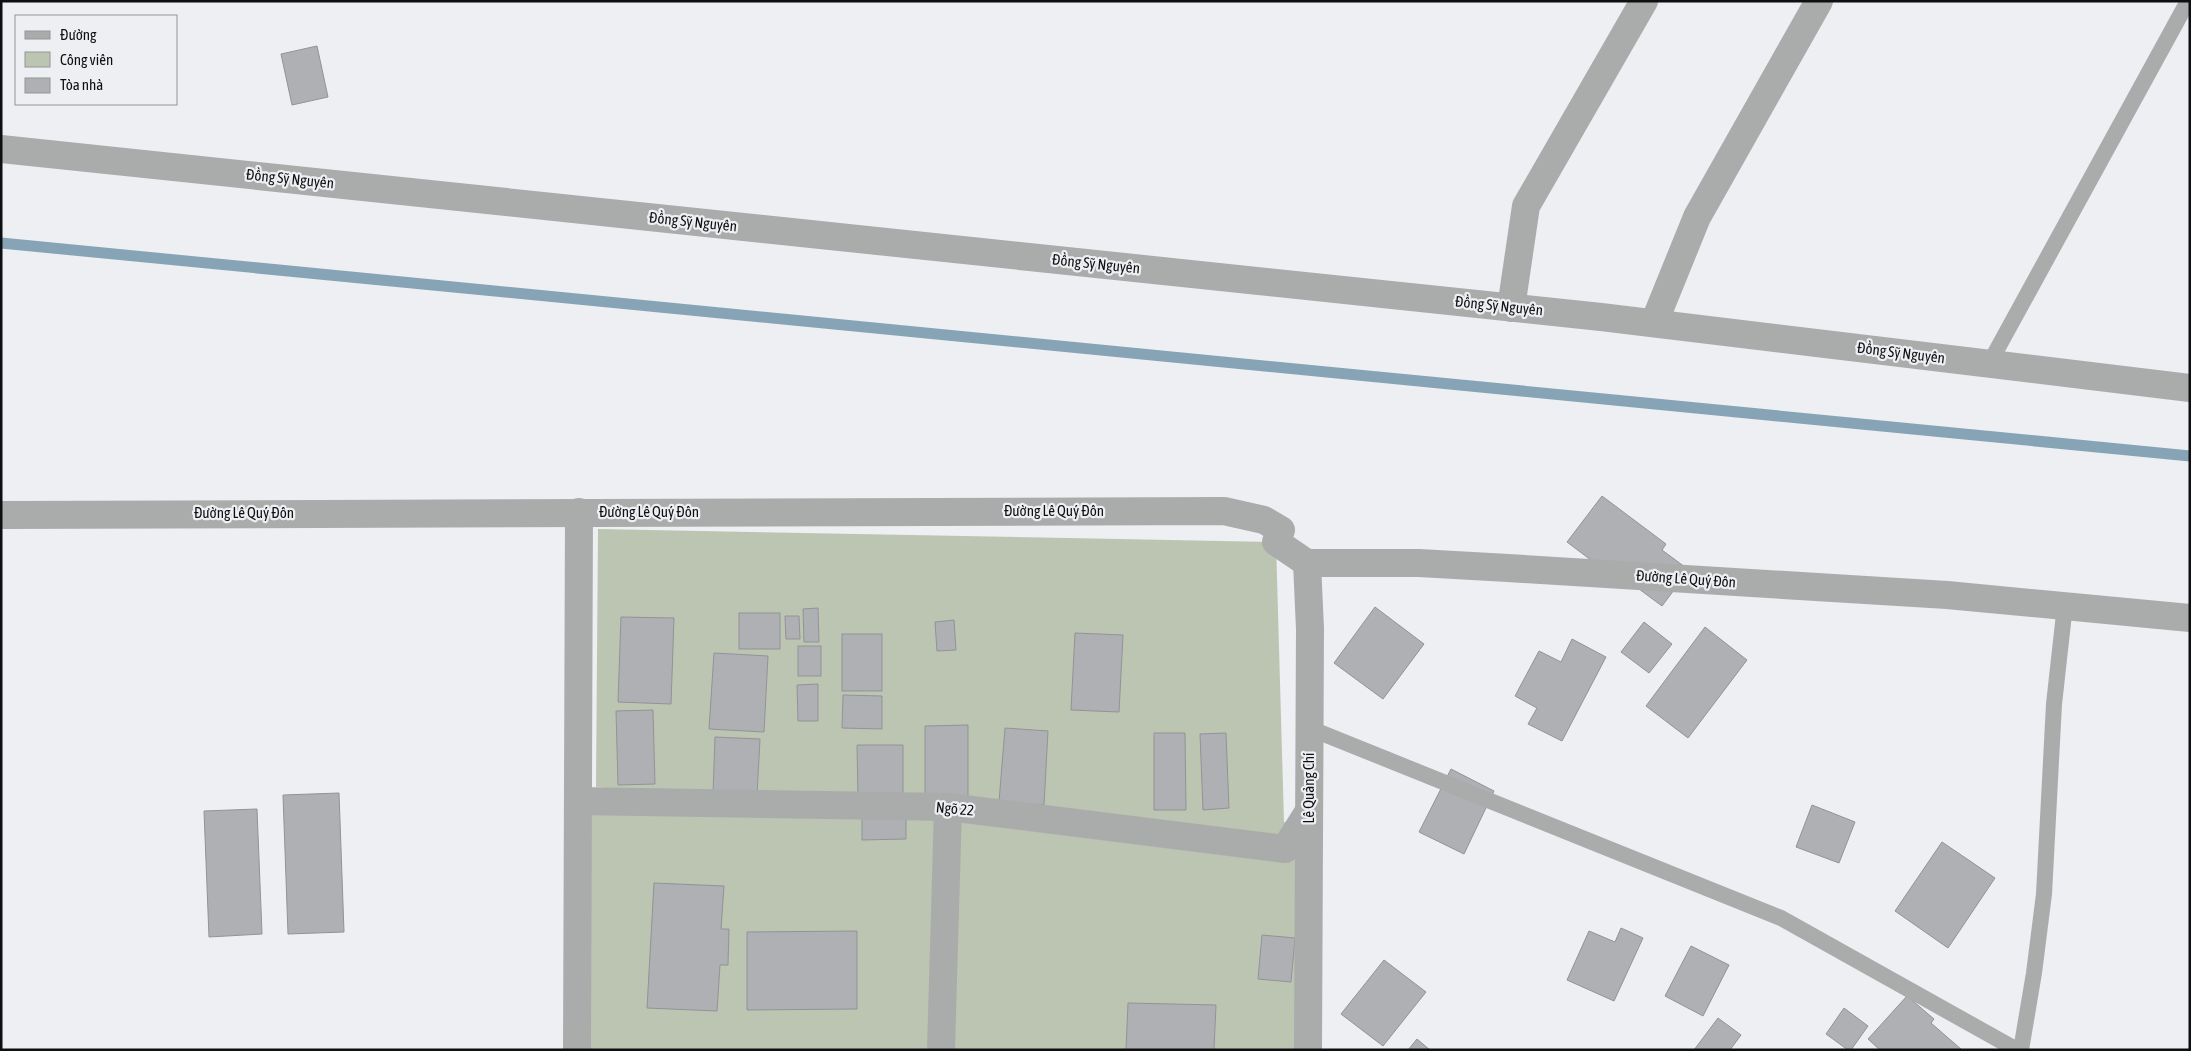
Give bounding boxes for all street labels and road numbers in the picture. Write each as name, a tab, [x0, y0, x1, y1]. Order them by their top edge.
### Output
street label: Đồng Sỹ Nguyên	[245, 165, 335, 192]
street label: Đồng Sỹ Nguyên	[648, 208, 738, 235]
street label: Đồng Sỹ Nguyên	[1051, 250, 1141, 277]
street label: Đồng Sỹ Nguyên	[1454, 292, 1544, 319]
street label: Đồng Sỹ Nguyên	[1856, 339, 1946, 366]
street label: Đường Lê Quý Đôn	[1004, 502, 1104, 519]
street label: Đường Lê Quý Đôn	[599, 503, 699, 520]
street label: Đường Lê Quý Đôn	[194, 504, 294, 521]
street label: Đường Lê Quý Đôn	[1636, 567, 1737, 590]
street label: Lê Quảng Chí	[1300, 752, 1317, 823]
street label: Ngõ 22	[935, 798, 975, 819]

